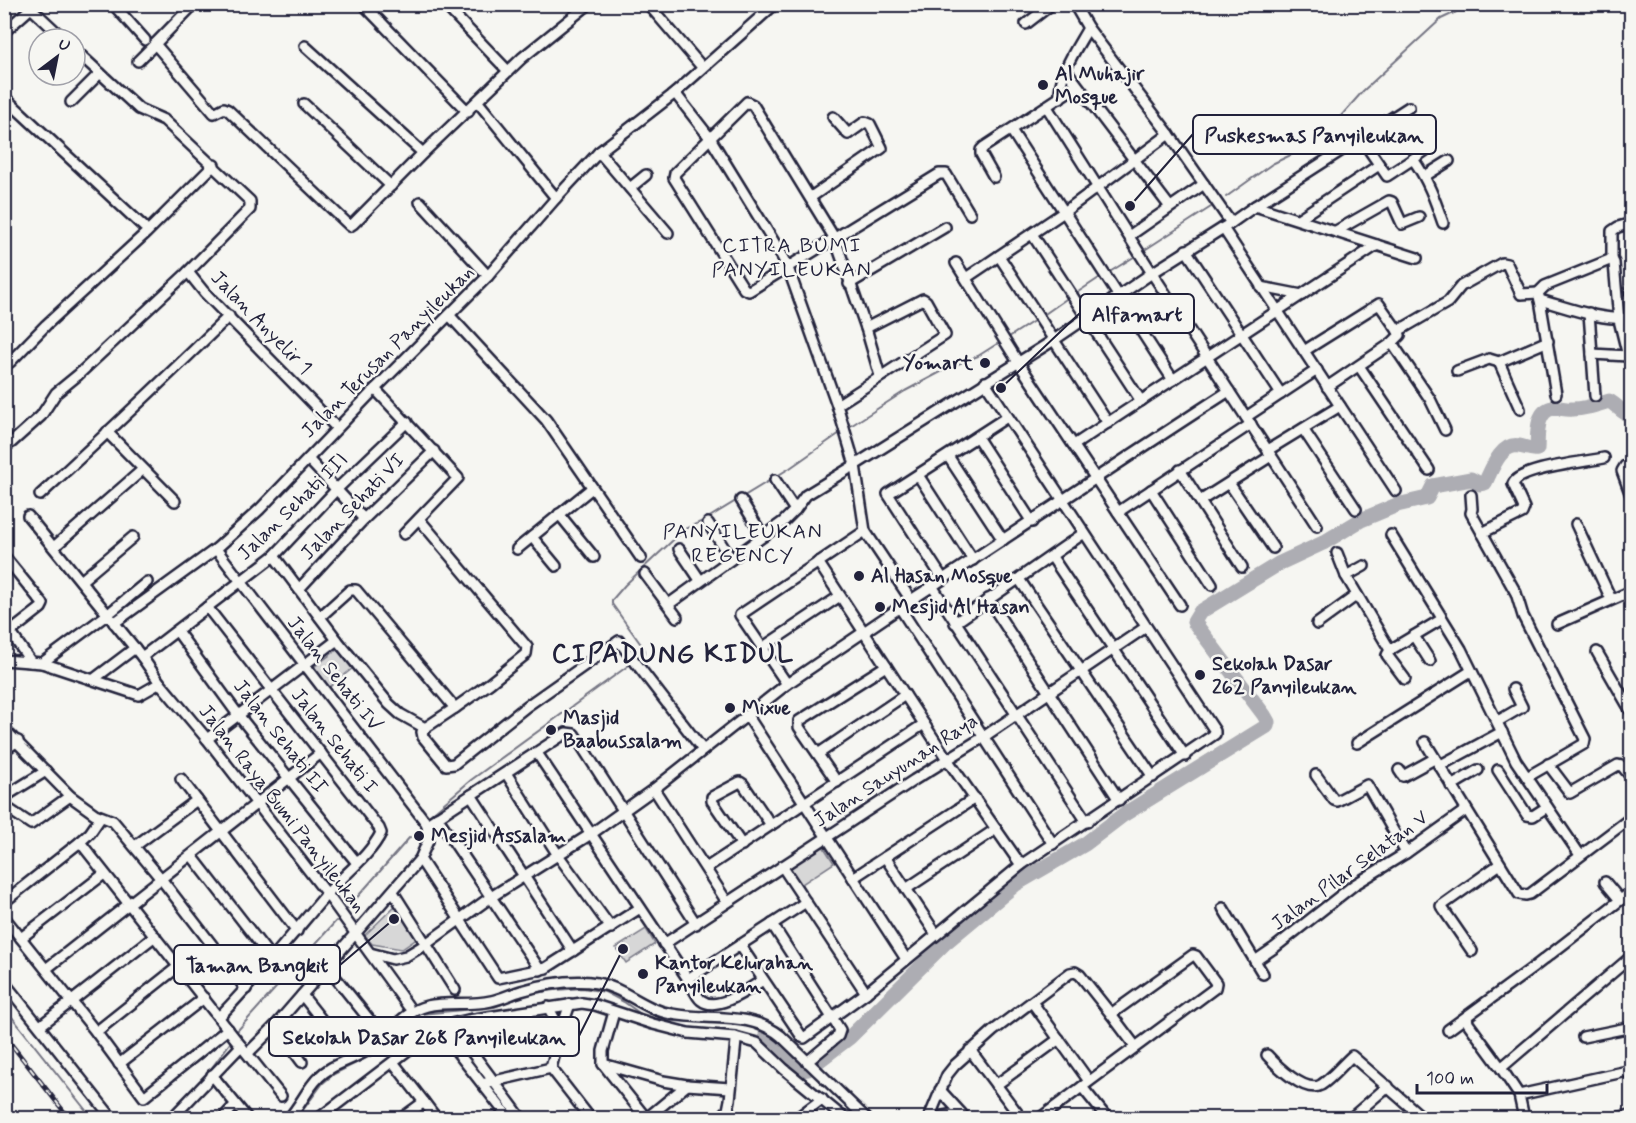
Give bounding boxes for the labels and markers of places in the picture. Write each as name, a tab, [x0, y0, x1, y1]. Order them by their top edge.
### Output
place label: Al Muhajir Mosque	[1055, 61, 1145, 111]
marker: Al Muhajir Mosque	[1036, 78, 1050, 92]
callout: Puskesmas Panyileukan	[1193, 115, 1436, 154]
callout: Alfamart	[1080, 294, 1194, 333]
place label: Yomart	[903, 350, 974, 377]
marker: Yomart	[978, 356, 992, 370]
place label: Al Hasan Mosque	[871, 563, 1013, 590]
marker: Al Hasan Mosque	[852, 569, 866, 583]
place label: Mesjid Al Hasan	[892, 594, 1030, 621]
marker: Mesjid Al Hasan	[873, 600, 887, 614]
place label: Sekolah Dasar 262 Panyileukan	[1212, 651, 1357, 701]
marker: Sekolah Dasar 262 Panyileukan	[1193, 668, 1207, 682]
place label: Mixue	[742, 695, 791, 722]
marker: Mixue	[723, 701, 737, 715]
place label: Masjid Baabussalam	[563, 705, 682, 755]
marker: Masjid Baabussalam	[544, 723, 558, 737]
place label: Mesjid Assalam	[431, 823, 566, 850]
marker: Mesjid Assalam	[412, 829, 426, 843]
callout: Taman Bangkit	[174, 945, 340, 984]
place label: Kantor Kelurahan Panyileukan	[655, 950, 813, 1000]
marker: Kantor Kelurahan Panyileukan	[636, 967, 650, 981]
callout: Sekolah Dasar 268 Panyileukan	[269, 1017, 579, 1056]

